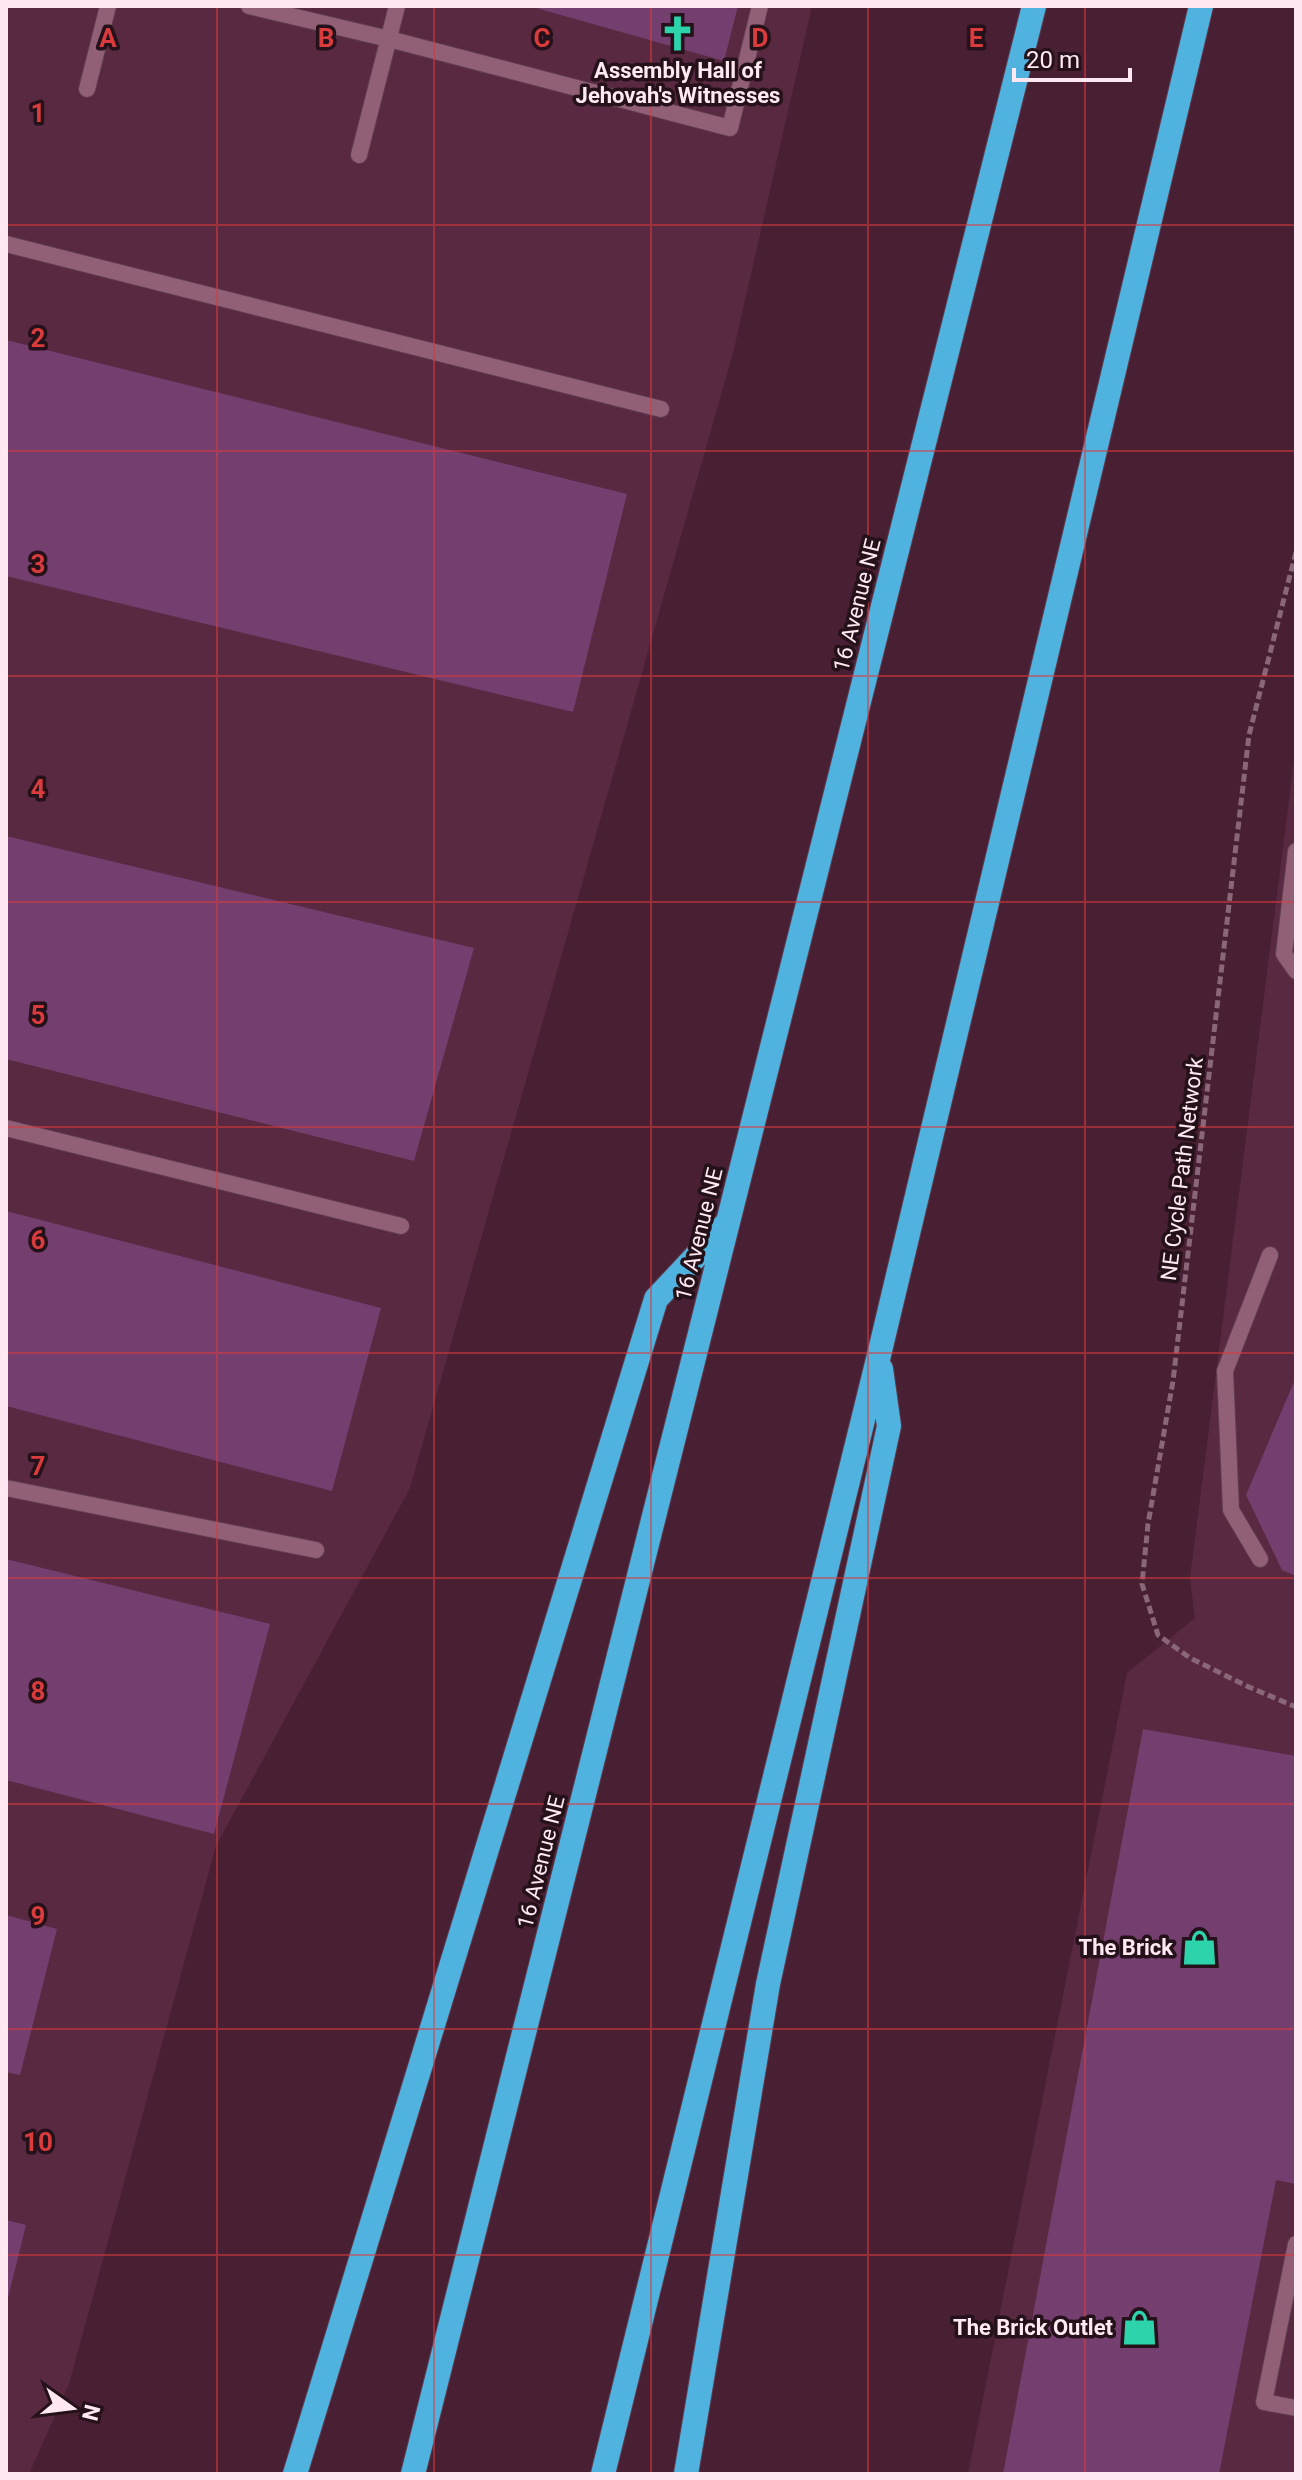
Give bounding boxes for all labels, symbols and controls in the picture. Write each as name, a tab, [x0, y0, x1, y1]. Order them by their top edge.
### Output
church icon: Assembly Hall of Jehovah's Witnesses	[659, 15, 697, 53]
text: A	[99, 23, 117, 53]
text: B	[318, 23, 334, 53]
text: C	[533, 23, 551, 53]
text: D	[752, 23, 768, 53]
text: E	[969, 23, 984, 53]
scale bar	[1014, 32, 1130, 82]
text: 20 m	[1026, 46, 1080, 74]
place label: Assembly Hall of Jehovah's Witnesses	[576, 58, 780, 108]
text: 1	[31, 98, 45, 128]
text: 2	[31, 323, 45, 353]
street label: 16 Avenue NE	[828, 536, 886, 674]
text: 3	[31, 549, 45, 579]
text: 4	[31, 774, 46, 804]
text: 5	[31, 1000, 45, 1030]
street label: NE Cycle Path Network	[1156, 1055, 1208, 1282]
street label: 16 Avenue NE	[670, 1165, 728, 1303]
text: 6	[31, 1225, 46, 1255]
text: 7	[31, 1451, 45, 1481]
text: 8	[31, 1676, 45, 1706]
street label: 16 Avenue NE	[512, 1793, 570, 1931]
text: 9	[31, 1901, 45, 1931]
shop icon: The Brick	[1180, 1928, 1218, 1966]
place label: The Brick	[1079, 1935, 1173, 1960]
text: 10	[23, 2127, 53, 2157]
shop icon: The Brick Outlet	[1120, 2308, 1158, 2346]
place label: The Brick Outlet	[953, 2315, 1114, 2340]
north arrow	[32, 2368, 112, 2448]
text: N	[77, 2402, 105, 2423]

